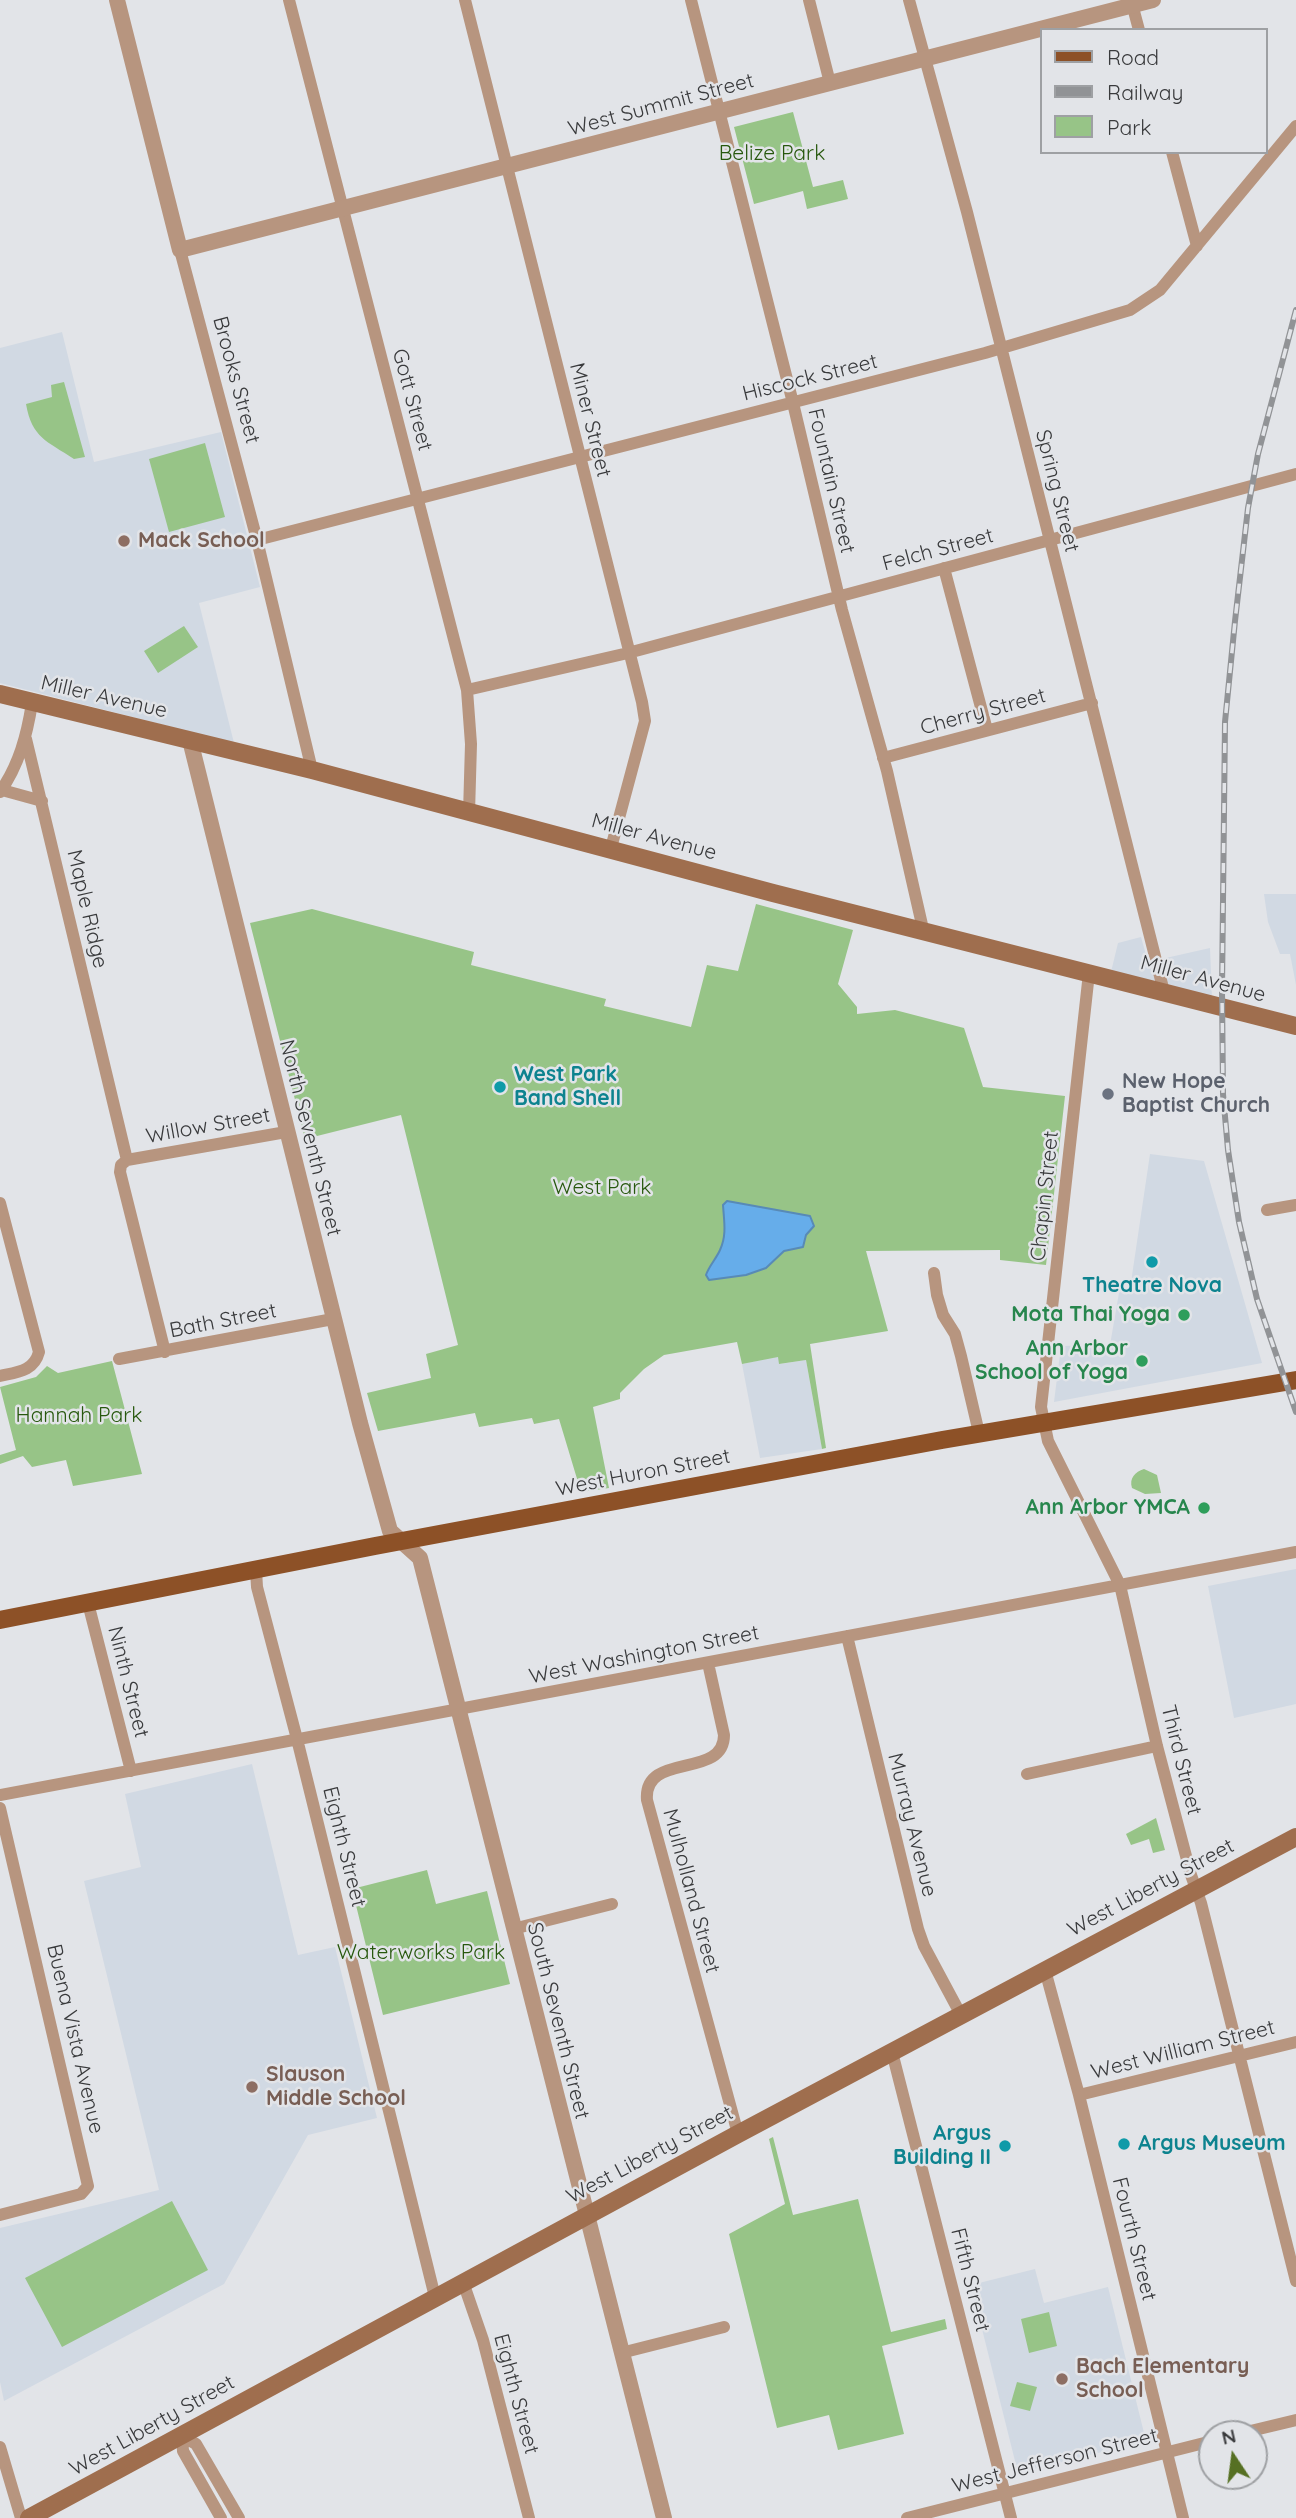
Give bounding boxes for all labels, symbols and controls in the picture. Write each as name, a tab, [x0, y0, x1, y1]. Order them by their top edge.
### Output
legend	[1040, 28, 1268, 154]
text: Road	[1107, 44, 1159, 70]
street label: West Summit Street	[565, 68, 757, 142]
text: Railway	[1107, 79, 1183, 105]
text: Park	[1107, 114, 1151, 140]
park label: Belize Park	[719, 141, 825, 167]
street label: Brooks Street	[207, 314, 265, 446]
street label: Gott Street	[386, 346, 438, 454]
street label: Hiscock Street	[740, 349, 880, 407]
street label: Miner Street	[564, 360, 616, 480]
street label: Fountain Street	[802, 406, 860, 556]
street label: Spring Street	[1030, 427, 1084, 555]
street label: Felch Street	[880, 523, 996, 577]
place label: Mack School	[138, 528, 265, 554]
marker: Mack School	[116, 533, 132, 549]
street label: Miller Avenue	[38, 670, 170, 724]
street label: Cherry Street	[918, 683, 1048, 741]
street label: Miller Avenue	[589, 808, 719, 866]
street label: Maple Ridge	[61, 847, 113, 971]
street label: Miller Avenue	[1138, 950, 1268, 1008]
street label: North Seventh Street	[273, 1037, 347, 1239]
place label: West Park Band Shell	[514, 1062, 621, 1112]
place label: New Hope Baptist Church	[1122, 1069, 1270, 1119]
marker: West Park Band Shell	[492, 1079, 508, 1095]
marker: New Hope Baptist Church	[1100, 1086, 1116, 1102]
street label: Willow Street	[144, 1103, 272, 1149]
street label: Chapin Street	[1026, 1130, 1064, 1262]
park label: West Park	[553, 1175, 651, 1201]
marker: Theatre Nova	[1144, 1254, 1160, 1270]
place label: Theatre Nova	[1082, 1273, 1222, 1299]
street label: Bath Street	[167, 1298, 279, 1344]
place label: Mota Thai Yoga	[1011, 1302, 1170, 1328]
marker: Mota Thai Yoga	[1176, 1307, 1192, 1323]
place label: Ann Arbor School of Yoga	[975, 1336, 1128, 1386]
marker: Ann Arbor School of Yoga	[1134, 1353, 1150, 1369]
park label: Hannah Park	[16, 1403, 142, 1429]
street label: West Huron Street	[554, 1444, 732, 1502]
place label: Ann Arbor YMCA	[1026, 1495, 1190, 1521]
marker: Ann Arbor YMCA	[1196, 1500, 1212, 1516]
street label: West Washington Street	[527, 1620, 761, 1690]
street label: Ninth Street	[102, 1624, 154, 1740]
street label: Third Street	[1155, 1702, 1207, 1818]
street label: Murray Avenue	[882, 1750, 942, 1900]
street label: Eighth Street	[317, 1784, 371, 1910]
street label: Mulholland Street	[657, 1806, 725, 1976]
street label: West Liberty Street	[1063, 1833, 1239, 1943]
street label: South Seventh Street	[521, 1920, 595, 2122]
park label: Waterworks Park	[337, 1940, 505, 1966]
street label: Buena Vista Avenue	[41, 1942, 109, 2136]
street label: West William Street	[1089, 2015, 1277, 2085]
place label: Slauson Middle School	[266, 2062, 406, 2112]
marker: Slauson Middle School	[244, 2079, 260, 2095]
street label: West Liberty Street	[562, 2100, 738, 2210]
place label: Argus Building II	[893, 2121, 991, 2171]
place label: Argus Museum	[1138, 2131, 1286, 2157]
marker: Argus Museum	[1116, 2136, 1132, 2152]
marker: Argus Building II	[997, 2138, 1013, 2154]
street label: Fourth Street	[1106, 2175, 1162, 2303]
street label: Fifth Street	[945, 2225, 995, 2335]
street label: Eighth Street	[488, 2331, 544, 2457]
place label: Bach Elementary School	[1076, 2354, 1249, 2404]
street label: West Liberty Street	[65, 2370, 239, 2482]
marker: Bach Elementary School	[1054, 2371, 1070, 2387]
north arrow	[1198, 2420, 1268, 2490]
street label: West Jefferson Street	[949, 2423, 1161, 2499]
text: N	[1219, 2423, 1238, 2450]

